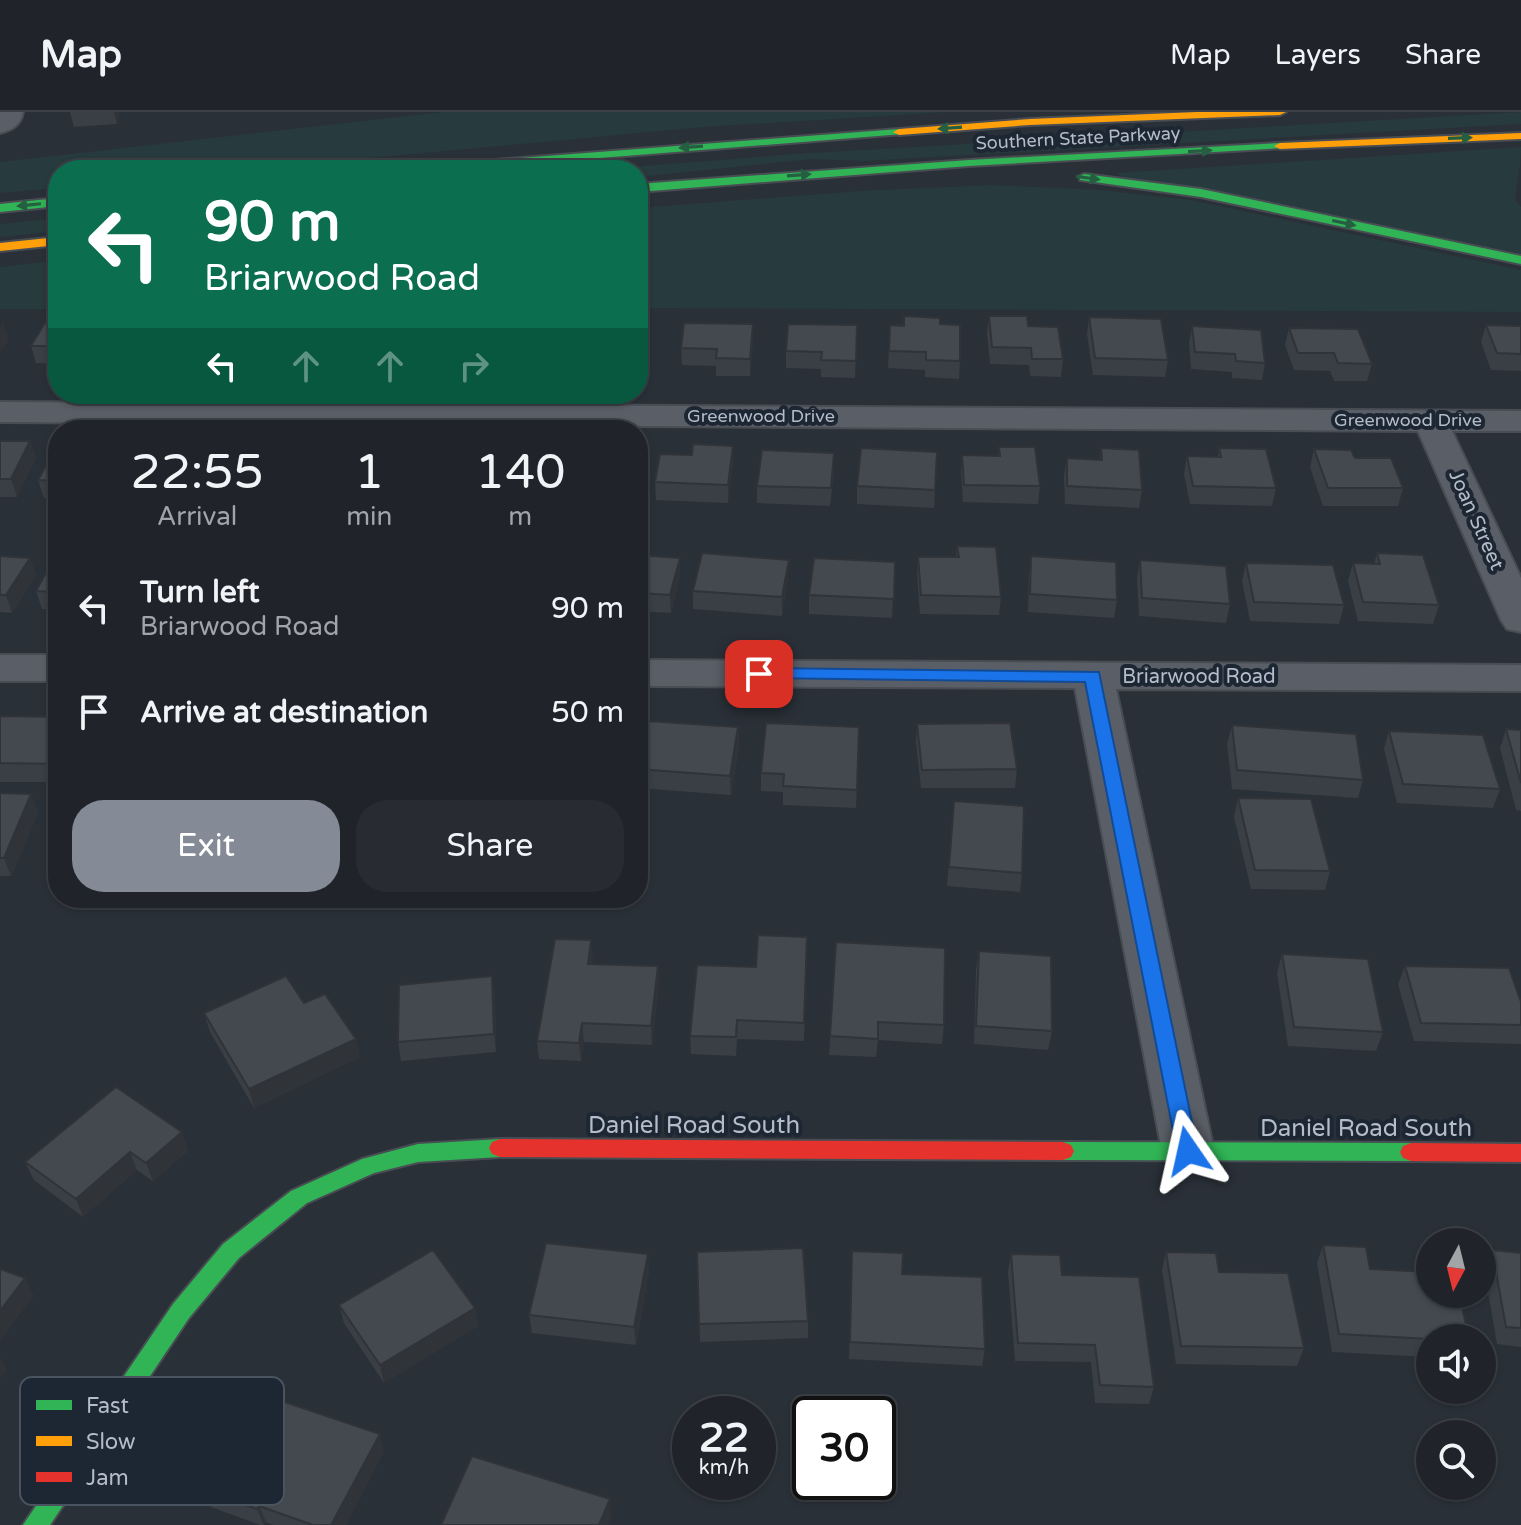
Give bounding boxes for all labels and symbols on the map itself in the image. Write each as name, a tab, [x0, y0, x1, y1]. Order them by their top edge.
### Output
one-way arrow	[937, 122, 962, 135]
street label: Southern State Parkway	[975, 122, 1181, 154]
one-way arrow	[1448, 131, 1473, 144]
one-way arrow	[678, 141, 703, 154]
one-way arrow	[1188, 144, 1213, 157]
one-way arrow	[787, 168, 812, 181]
one-way arrow	[1076, 172, 1101, 185]
one-way arrow	[16, 198, 41, 211]
one-way arrow	[1331, 217, 1356, 230]
street label: Greenwood Drive	[687, 405, 835, 427]
street label: Greenwood Drive	[1334, 409, 1482, 431]
street label: Joan Street	[1443, 466, 1509, 574]
pin	[725, 640, 793, 708]
street label: Briarwood Road	[1122, 665, 1276, 689]
position arrow	[1146, 1109, 1230, 1193]
street label: Daniel Road South	[588, 1111, 800, 1140]
street label: Daniel Road South	[1260, 1114, 1472, 1143]
north arrow	[1416, 1228, 1496, 1308]
legend	[20, 1377, 284, 1505]
text: Fast	[86, 1393, 129, 1419]
speed limit sign: 30	[792, 1396, 896, 1500]
text: Slow	[86, 1429, 136, 1455]
text: Jam	[86, 1465, 129, 1491]

